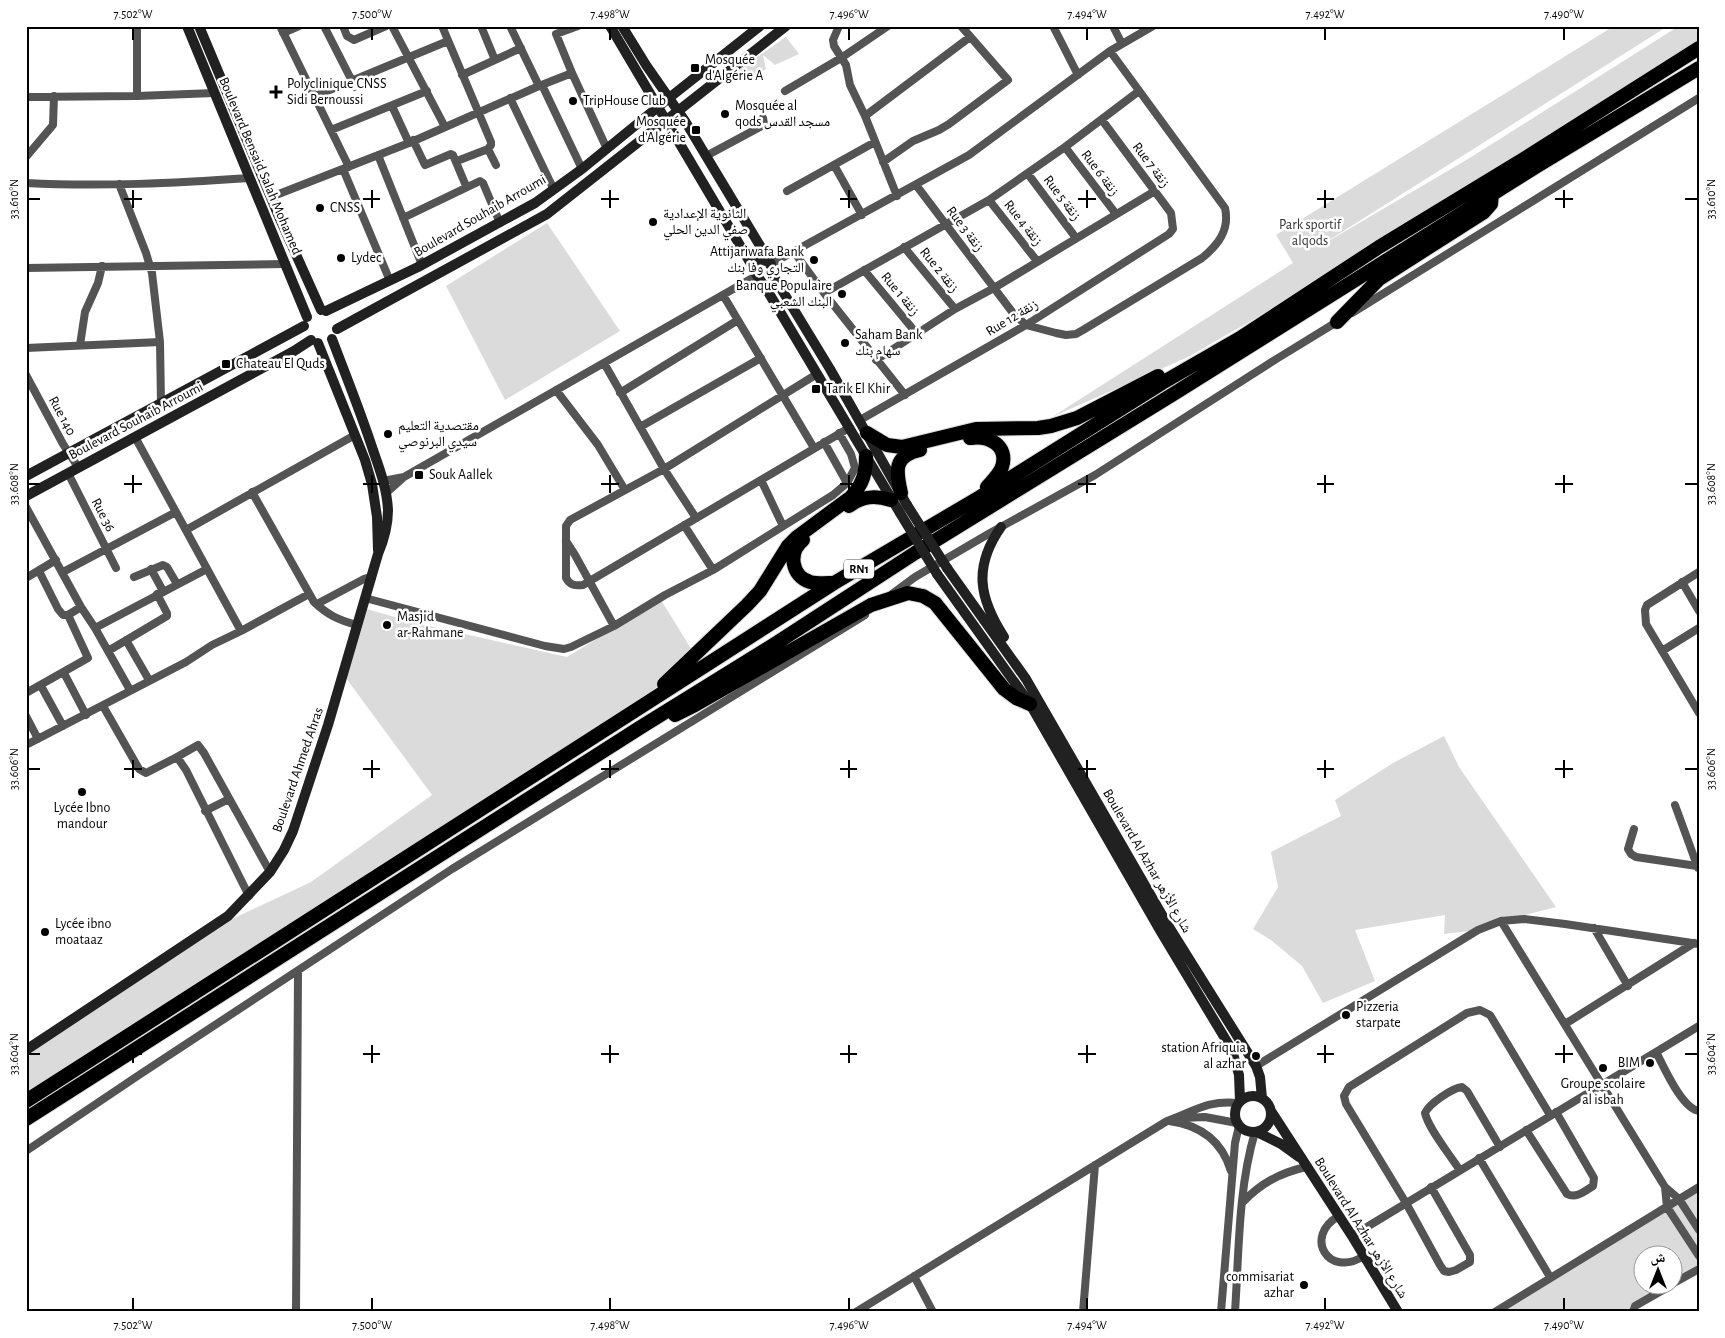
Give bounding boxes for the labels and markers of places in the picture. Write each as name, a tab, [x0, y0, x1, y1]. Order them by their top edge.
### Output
place label: Mosquée d'Algérie A	[705, 53, 763, 83]
marker: Mosquée d'Algérie A	[689, 62, 701, 74]
place label: Polyclinique ِCNSS Sidi Bernoussi	[287, 77, 387, 107]
marker: Polyclinique ِCNSS Sidi Bernoussi	[269, 85, 283, 99]
place label: TripHouse Club	[583, 94, 666, 108]
marker: TripHouse Club	[567, 95, 579, 107]
place label: Mosquée al qods مسجد القدس	[735, 99, 830, 130]
marker: Mosquée al qods مسجد القدس	[719, 108, 731, 120]
place label: Mosquée d'Algérie	[636, 115, 686, 145]
marker: Mosquée d'Algérie	[690, 124, 702, 136]
place label: CNSS	[330, 201, 360, 215]
marker: CNSS	[314, 202, 326, 214]
place label: الثانوية الإعدادية صفي الدين الحلي	[663, 207, 748, 241]
marker: الثانوية الإعدادية صفي الدين الحلي	[647, 216, 659, 228]
place label: Attijariwafa Bank التجاري وفا بنك	[710, 245, 805, 279]
place label: Lydec	[351, 251, 382, 265]
marker: Lydec	[335, 252, 347, 264]
marker: Attijariwafa Bank التجاري وفا بنك	[808, 254, 820, 266]
place label: Banque Populaire البنك الشعبي	[736, 279, 832, 313]
marker: Banque Populaire البنك الشعبي	[836, 288, 848, 300]
place label: Saham Bank سهام بنك	[855, 328, 923, 360]
marker: Saham Bank سهام بنك	[839, 337, 851, 349]
place label: Chateau El Quds	[236, 357, 325, 371]
marker: Chateau El Quds	[220, 358, 232, 370]
place label: Tarik El Khir	[826, 382, 891, 396]
marker: Tarik El Khir	[810, 383, 822, 395]
place label: مقتصدية التعليم سيدي البرنوصي	[398, 419, 479, 453]
marker: مقتصدية التعليم سيدي البرنوصي	[382, 428, 394, 440]
place label: Souk Aallek	[429, 468, 493, 482]
marker: Souk Aallek	[413, 469, 425, 481]
place label: Masjid ar-Rahmane	[397, 610, 464, 640]
marker: Masjid ar-Rahmane	[381, 619, 393, 631]
marker: Lycée Ibno mandour	[76, 786, 88, 798]
place label: Lycée Ibno mandour	[54, 801, 110, 831]
place label: Lycée ibno moataaz	[55, 917, 112, 947]
marker: Lycée ibno moataaz	[39, 926, 51, 938]
place label: Pizzeria starpate	[1356, 1000, 1401, 1030]
marker: Pizzeria starpate	[1340, 1009, 1352, 1021]
place label: station Afriquia al azhar	[1161, 1041, 1247, 1071]
marker: station Afriquia al azhar	[1250, 1050, 1262, 1062]
place label: BIM	[1618, 1056, 1640, 1070]
marker: BIM	[1644, 1057, 1656, 1069]
marker: Groupe scolaire al isbah	[1597, 1062, 1609, 1074]
place label: Groupe scolaire al isbah	[1561, 1077, 1645, 1107]
place label: commisariat azhar	[1226, 1270, 1295, 1300]
marker: commisariat azhar	[1298, 1279, 1310, 1291]

